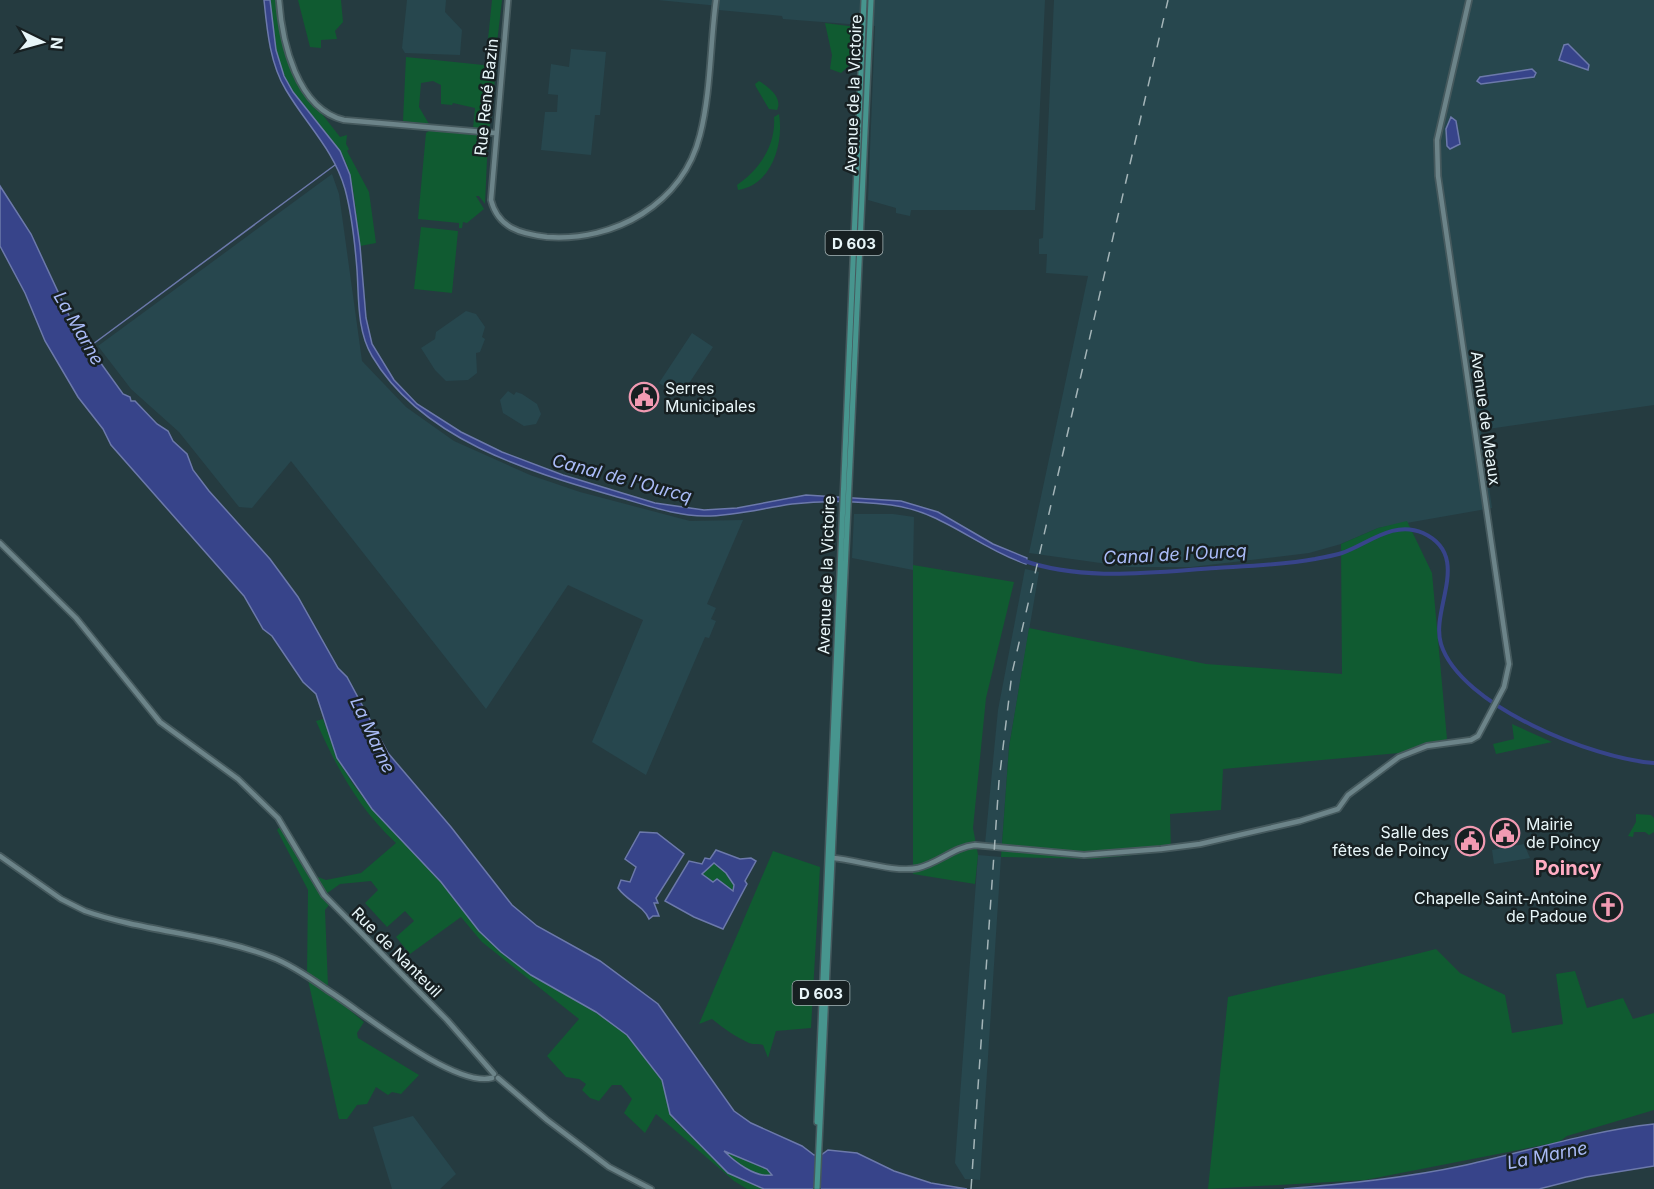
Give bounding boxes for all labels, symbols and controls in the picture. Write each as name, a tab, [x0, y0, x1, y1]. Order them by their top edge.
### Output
north arrow	[12, 12, 72, 72]
street label: Avenue de la Victoire	[840, 14, 866, 174]
text: N	[46, 36, 67, 50]
street label: Rue René Bazin	[470, 37, 502, 157]
road number: D 603	[826, 231, 882, 255]
water label: La Marne	[49, 287, 109, 369]
street label: Avenue de Meaux	[1467, 350, 1505, 487]
place label: Serres Municipales	[665, 378, 756, 416]
public building icon: Serres Municipales	[628, 381, 660, 413]
water label: Canal de l'Ourcq	[550, 449, 694, 507]
street label: Avenue de la Victoire	[813, 495, 839, 655]
water label: Canal de l'Ourcq	[1103, 540, 1247, 568]
water label: La Marne	[346, 694, 400, 776]
place label: Mairie de Poincy	[1526, 814, 1601, 852]
public building icon: Mairie de Poincy	[1489, 817, 1521, 849]
place label: Salle des fêtes de Poincy	[1332, 822, 1449, 860]
public building icon: Salle des fêtes de Poincy	[1454, 825, 1486, 857]
district label: Poincy	[1535, 856, 1601, 880]
place label: Chapelle Saint-Antoine de Padoue	[1414, 888, 1587, 926]
church icon: Chapelle Saint-Antoine de Padoue	[1592, 891, 1624, 923]
street label: Rue de Nanteuil	[348, 903, 446, 1001]
road number: D 603	[792, 981, 850, 1005]
water label: La Marne	[1505, 1137, 1589, 1173]

